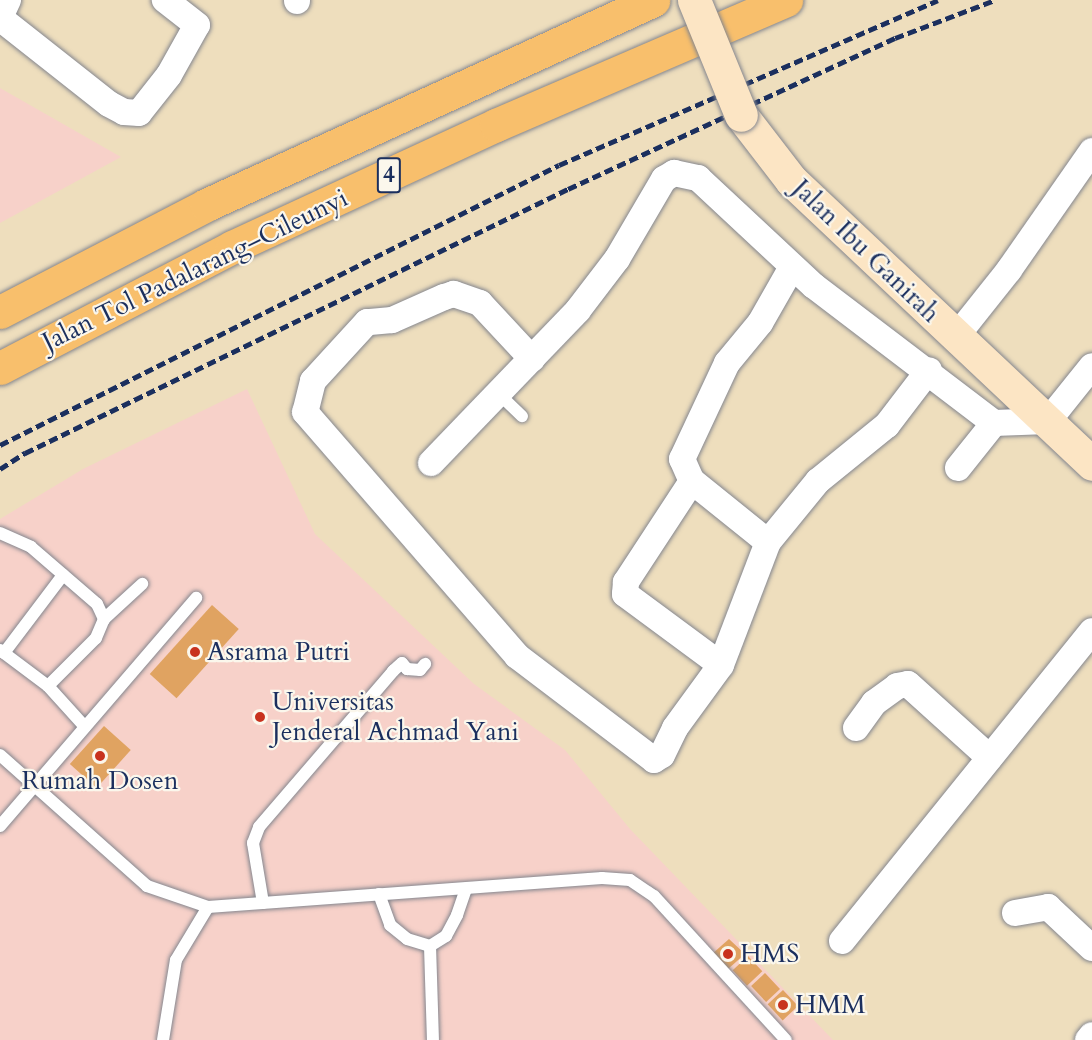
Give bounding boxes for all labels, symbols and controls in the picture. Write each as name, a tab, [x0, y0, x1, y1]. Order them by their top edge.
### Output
road number: 4	[376, 154, 402, 196]
street label: Jalan Ibu Ganirah	[786, 173, 946, 329]
street label: Jalan Tol Padalarang–Cileunyi	[37, 182, 353, 358]
place label: Asrama Putri	[207, 636, 350, 668]
marker: Asrama Putri	[188, 645, 202, 659]
place label: Universitas Jenderal Achmad Yani	[272, 686, 519, 748]
marker: Universitas Jenderal Achmad Yani	[253, 710, 267, 724]
marker: Rumah Dosen	[93, 749, 107, 763]
place label: Rumah Dosen	[21, 765, 179, 797]
place label: HMS	[740, 938, 799, 970]
marker: HMS	[721, 947, 735, 961]
place label: HMM	[795, 989, 866, 1021]
marker: HMM	[776, 998, 790, 1012]

